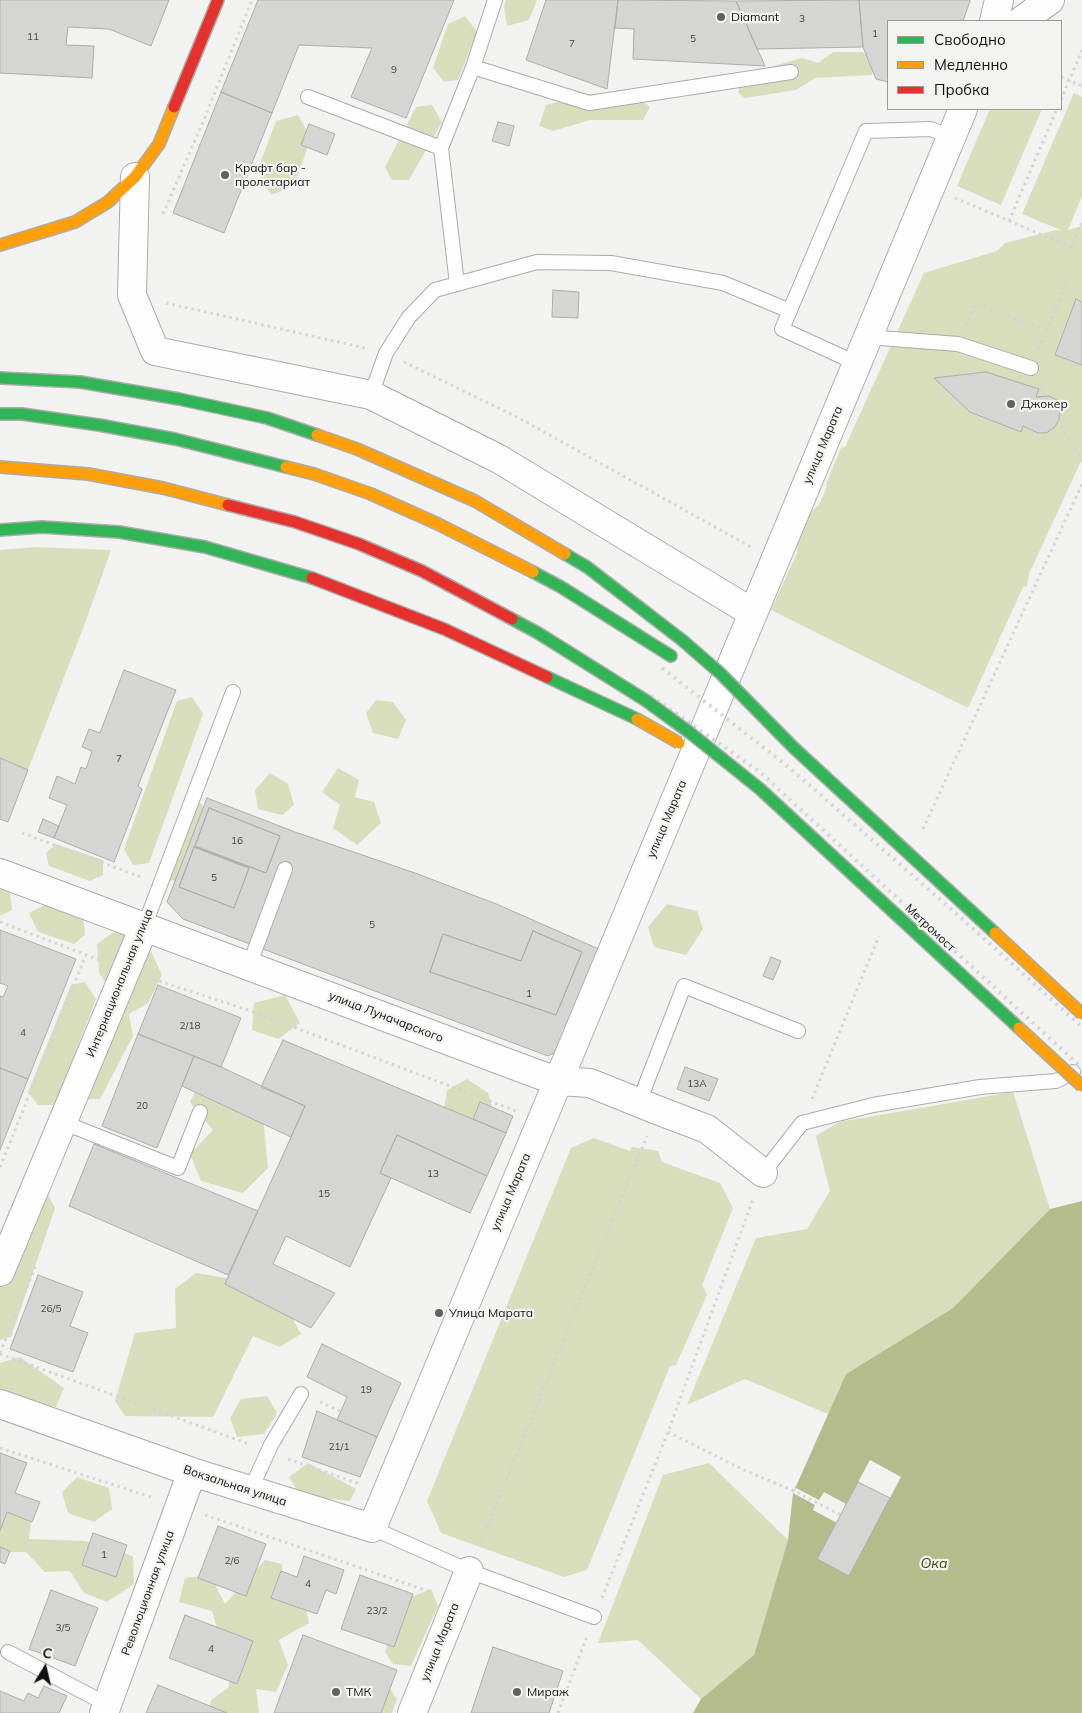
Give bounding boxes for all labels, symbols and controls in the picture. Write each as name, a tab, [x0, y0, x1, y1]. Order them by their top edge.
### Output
place label: Diamant	[731, 10, 779, 24]
marker: Diamant	[715, 11, 727, 23]
house number: 3	[799, 13, 805, 25]
legend	[887, 20, 1062, 110]
house number: 1	[872, 28, 878, 40]
text: Свободно	[934, 30, 1006, 49]
house number: 11	[27, 31, 39, 43]
house number: 5	[690, 33, 696, 45]
house number: 7	[569, 38, 575, 50]
text: Медленно	[934, 55, 1008, 74]
house number: 9	[391, 64, 397, 76]
text: Пробка	[934, 80, 989, 99]
place label: Крафт бар - пролетариат	[235, 161, 310, 189]
marker: Крафт бар - пролетариат	[219, 169, 231, 181]
place label: Джокер	[1021, 397, 1068, 411]
marker: Джокер	[1005, 398, 1017, 410]
street label: улица Марата	[800, 404, 846, 486]
house number: 7	[116, 753, 122, 765]
street label: улица Марата	[644, 778, 690, 860]
house number: 16	[231, 835, 243, 847]
house number: 5	[211, 872, 217, 884]
street label: Метромост	[902, 901, 958, 955]
street label: Интернациональная улица	[84, 907, 156, 1059]
house number: 5	[369, 919, 375, 931]
house number: 1	[526, 988, 532, 1000]
street label: улица Луначарского	[327, 989, 445, 1045]
house number: 2/18	[180, 1020, 200, 1032]
house number: 4	[20, 1027, 26, 1039]
house number: 13А	[687, 1078, 707, 1090]
house number: 20	[136, 1100, 148, 1112]
street label: улица Марата	[488, 1151, 534, 1233]
house number: 13	[427, 1168, 439, 1180]
house number: 15	[318, 1188, 330, 1200]
house number: 26/5	[41, 1303, 61, 1315]
place label: Улица Марата	[449, 1306, 533, 1320]
marker: Улица Марата	[433, 1307, 445, 1319]
house number: 19	[360, 1384, 372, 1396]
house number: 21/1	[329, 1441, 349, 1453]
street label: Вокзальная улица	[182, 1462, 288, 1510]
street label: Революционная улица	[119, 1528, 177, 1658]
house number: 1	[101, 1549, 107, 1561]
house number: 2/6	[225, 1555, 239, 1567]
water label: Ока	[921, 1556, 947, 1572]
house number: 4	[305, 1578, 311, 1590]
street label: улица Марата	[418, 1601, 462, 1683]
house number: 23/2	[367, 1605, 387, 1617]
house number: 3/5	[56, 1622, 70, 1634]
north arrow	[20, 1643, 70, 1693]
house number: 4	[208, 1643, 214, 1655]
text: С	[41, 1644, 53, 1663]
place label: ТМК	[346, 1685, 371, 1699]
place label: Мираж	[527, 1685, 569, 1699]
marker: ТМК	[330, 1686, 342, 1698]
marker: Мираж	[511, 1686, 523, 1698]

